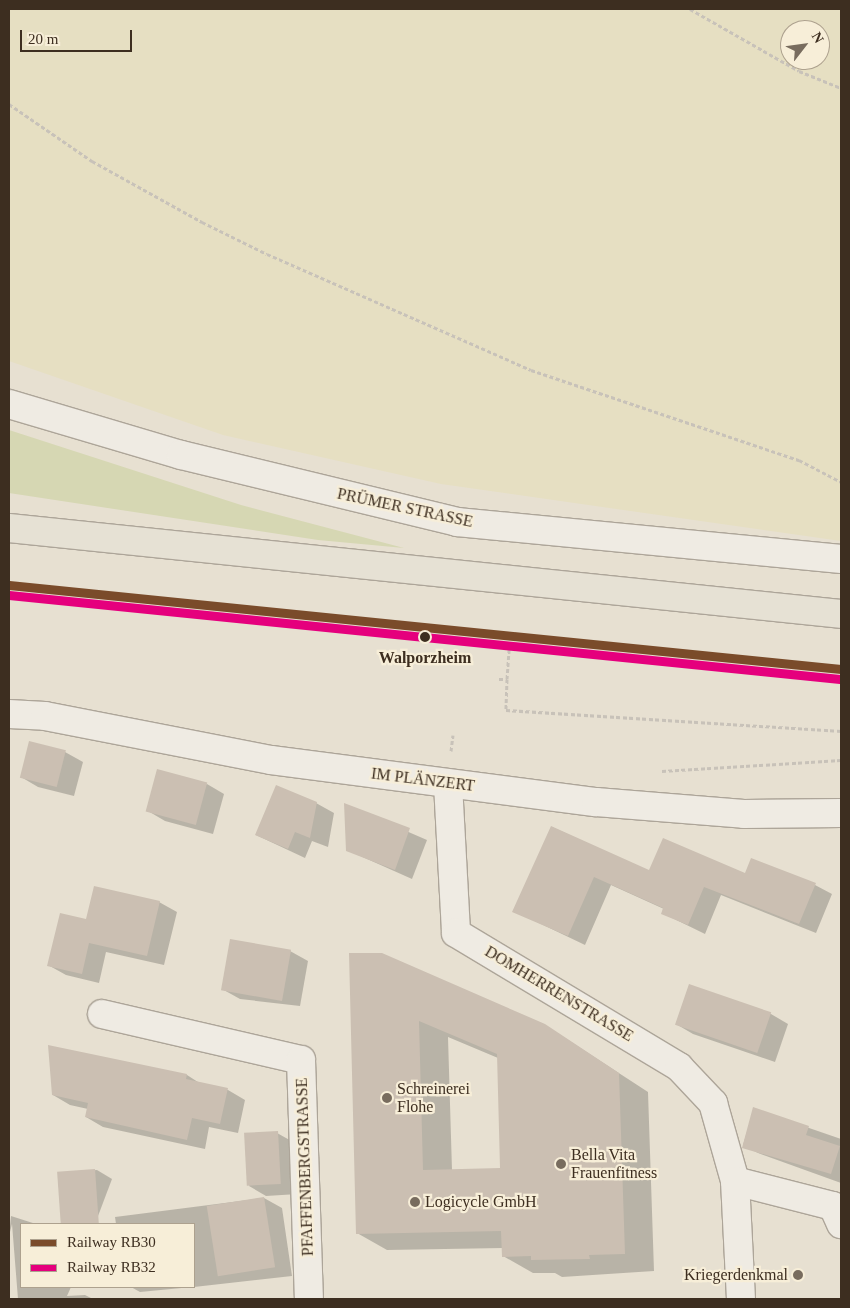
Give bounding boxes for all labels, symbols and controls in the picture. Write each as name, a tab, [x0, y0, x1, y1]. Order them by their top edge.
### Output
scale bar	[22, 20, 135, 52]
north arrow	[780, 20, 830, 70]
text: N	[809, 30, 827, 46]
text: 20 m	[28, 31, 58, 47]
street label: PRÜMER STRASSE	[335, 484, 475, 532]
marker: Walporzheim	[416, 628, 434, 646]
place label: Walporzheim	[379, 648, 471, 668]
street label: IM PLÄNZERT	[370, 764, 476, 796]
street label: DOMHERRENSTRASSE	[481, 942, 637, 1046]
street label: PFAFFENBERGSTRASSE	[292, 1078, 318, 1256]
place label: Schreinerei Flohe	[397, 1079, 470, 1117]
marker: Schreinerei Flohe	[381, 1092, 393, 1104]
place label: Bella Vita Frauenfitness	[571, 1145, 657, 1183]
marker: Bella Vita Frauenfitness	[555, 1158, 567, 1170]
place label: Logicycle GmbH	[425, 1192, 537, 1212]
marker: Logicycle GmbH	[409, 1196, 421, 1208]
legend	[20, 1223, 195, 1288]
text: Railway RB30	[67, 1234, 156, 1250]
text: Railway RB32	[67, 1259, 156, 1275]
place label: Kriegerdenkmal	[684, 1265, 788, 1285]
marker: Kriegerdenkmal	[792, 1269, 804, 1281]

